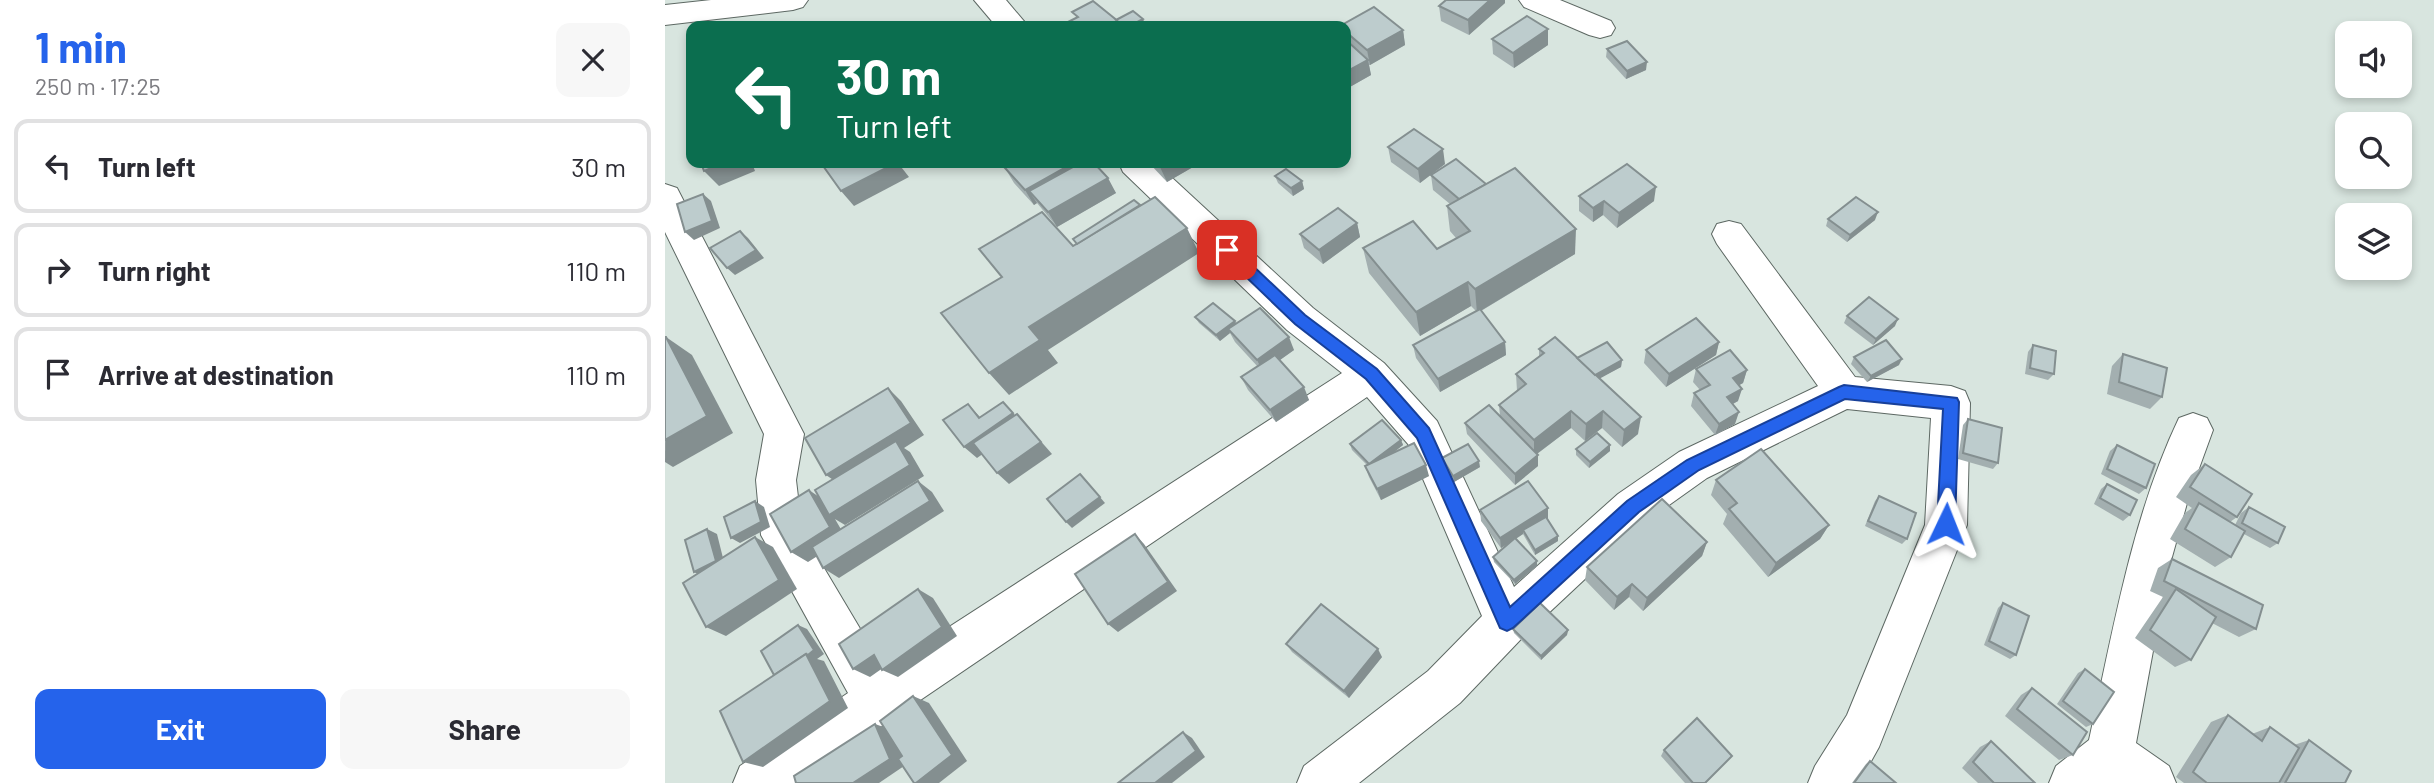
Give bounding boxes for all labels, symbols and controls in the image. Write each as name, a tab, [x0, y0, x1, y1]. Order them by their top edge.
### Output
text: 1 min	[35, 21, 127, 71]
map controls	[2335, 21, 2412, 280]
button: sound	[2335, 21, 2412, 98]
button: close	[556, 23, 630, 97]
text: 30 m	[836, 46, 941, 105]
icon: left	[721, 49, 812, 140]
text: 250 m · 17:25	[35, 72, 161, 100]
text: Turn left	[836, 106, 953, 144]
button: search	[2335, 112, 2412, 189]
icon: left	[39, 147, 77, 185]
text: Turn left	[98, 151, 196, 182]
text: 30 m	[571, 151, 626, 182]
button: layers	[2335, 203, 2412, 280]
pin	[1197, 220, 1257, 280]
icon: arrive	[1208, 231, 1246, 269]
icon: right	[39, 251, 77, 289]
text: Turn right	[98, 255, 211, 286]
text: 110 m	[566, 255, 626, 286]
icon: arrive	[39, 355, 77, 393]
text: Arrive at destination	[98, 359, 334, 390]
text: 110 m	[566, 359, 626, 390]
position arrow	[1909, 487, 1983, 561]
button: Exit	[35, 689, 326, 769]
button: Share	[340, 689, 630, 769]

